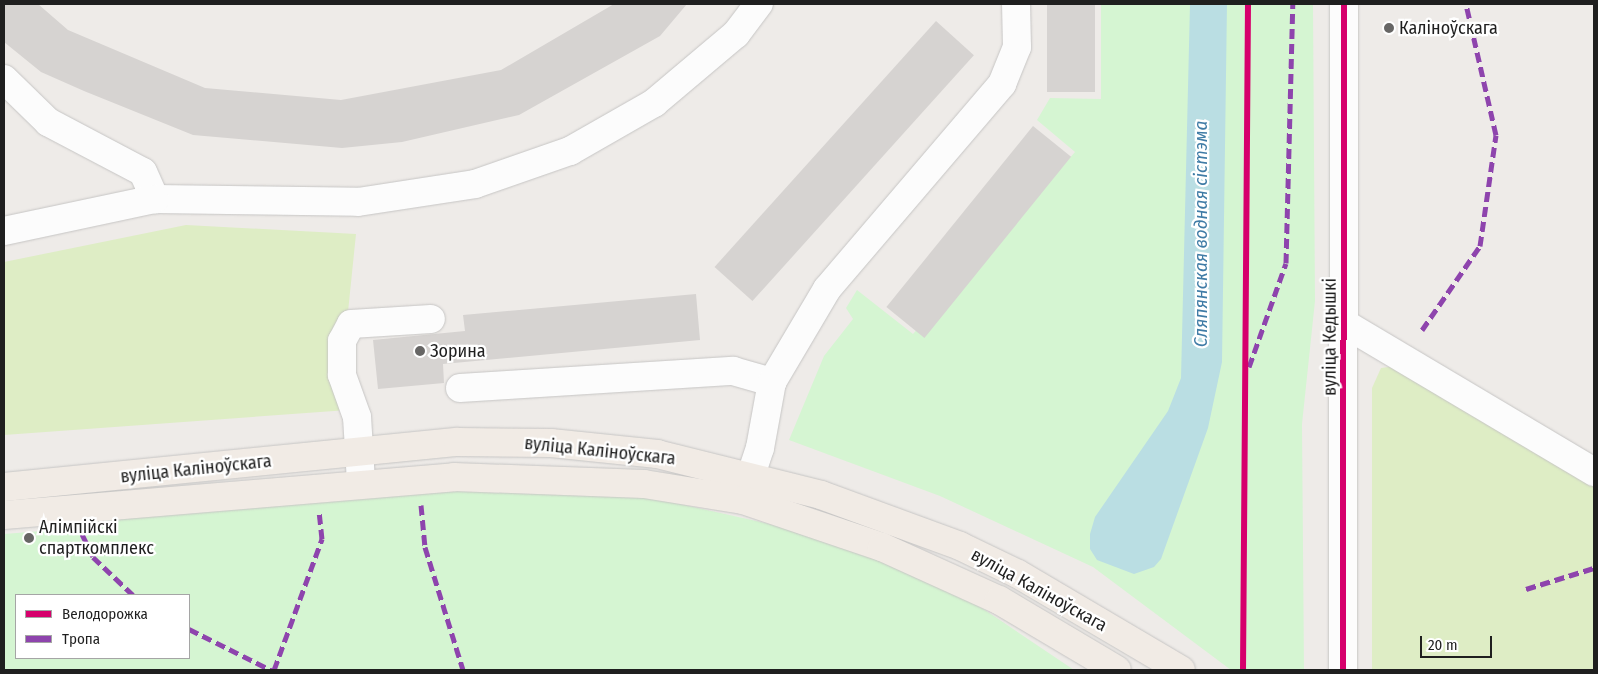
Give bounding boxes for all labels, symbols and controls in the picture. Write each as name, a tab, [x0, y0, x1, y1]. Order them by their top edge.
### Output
place label: Каліноўскага	[1399, 17, 1498, 39]
marker: Каліноўскага	[1383, 22, 1395, 34]
water label: Сляпянская водная сістэма	[1190, 121, 1212, 347]
street label: вуліца Кедышкі	[1319, 278, 1341, 396]
place label: Зорина	[430, 340, 486, 362]
marker: Зорина	[414, 345, 426, 357]
street label: вуліца Каліноўскага	[523, 432, 677, 470]
street label: вуліца Каліноўскага	[119, 450, 273, 488]
place label: Алімпійскі спарткомплекс	[39, 517, 154, 560]
marker: Алімпійскі спарткомплекс	[23, 532, 35, 544]
street label: вуліца Каліноўскага	[967, 544, 1111, 636]
legend	[15, 594, 190, 659]
text: Велодорожка	[62, 605, 148, 623]
scale bar	[1423, 626, 1496, 658]
text: Тропа	[62, 630, 100, 648]
text: 20 m	[1428, 636, 1458, 654]

